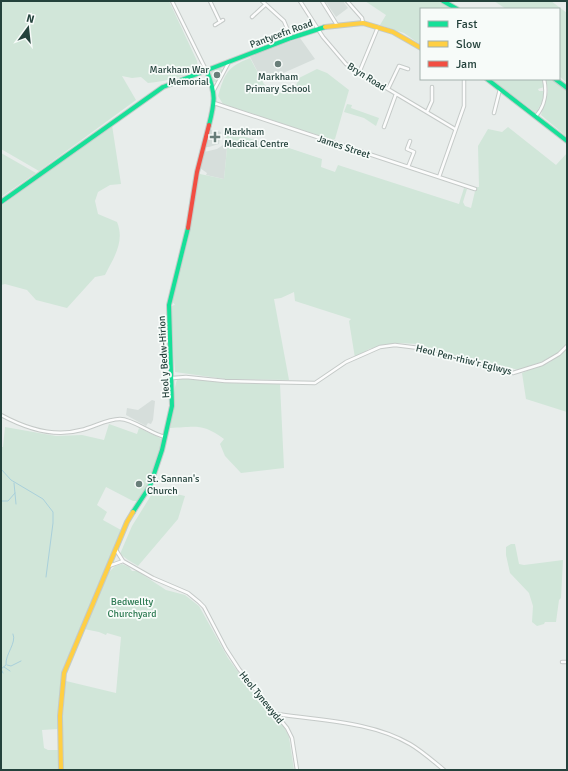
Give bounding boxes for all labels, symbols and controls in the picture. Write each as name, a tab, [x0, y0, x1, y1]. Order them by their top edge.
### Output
north arrow	[8, 8, 48, 48]
legend	[420, 8, 560, 80]
text: N	[25, 12, 36, 26]
street label: Pantycefn Road	[248, 17, 314, 51]
text: Fast	[456, 17, 477, 32]
text: Slow	[456, 37, 481, 52]
text: Jam	[456, 57, 477, 72]
marker: Markham Primary School	[273, 59, 283, 69]
street label: Bryn Road	[345, 60, 388, 93]
place label: Markham War Memorial	[150, 64, 209, 88]
marker: Markham War Memorial	[212, 70, 222, 80]
place label: Markham Primary School	[246, 71, 311, 95]
place label: Markham Medical Centre	[224, 126, 288, 150]
marker: Markham Medical Centre	[209, 131, 221, 143]
street label: James Street	[316, 133, 372, 161]
street label: Heol y Bedw-Hirion	[156, 315, 172, 399]
street label: Heol Pen-rhiw'r Eglwys	[415, 342, 514, 378]
place label: St. Sannan's Church	[147, 473, 200, 497]
marker: St. Sannan's Church	[134, 479, 144, 489]
park label: Bedwellty Churchyard	[108, 596, 156, 620]
street label: Heol Tynewydd	[237, 669, 286, 726]

